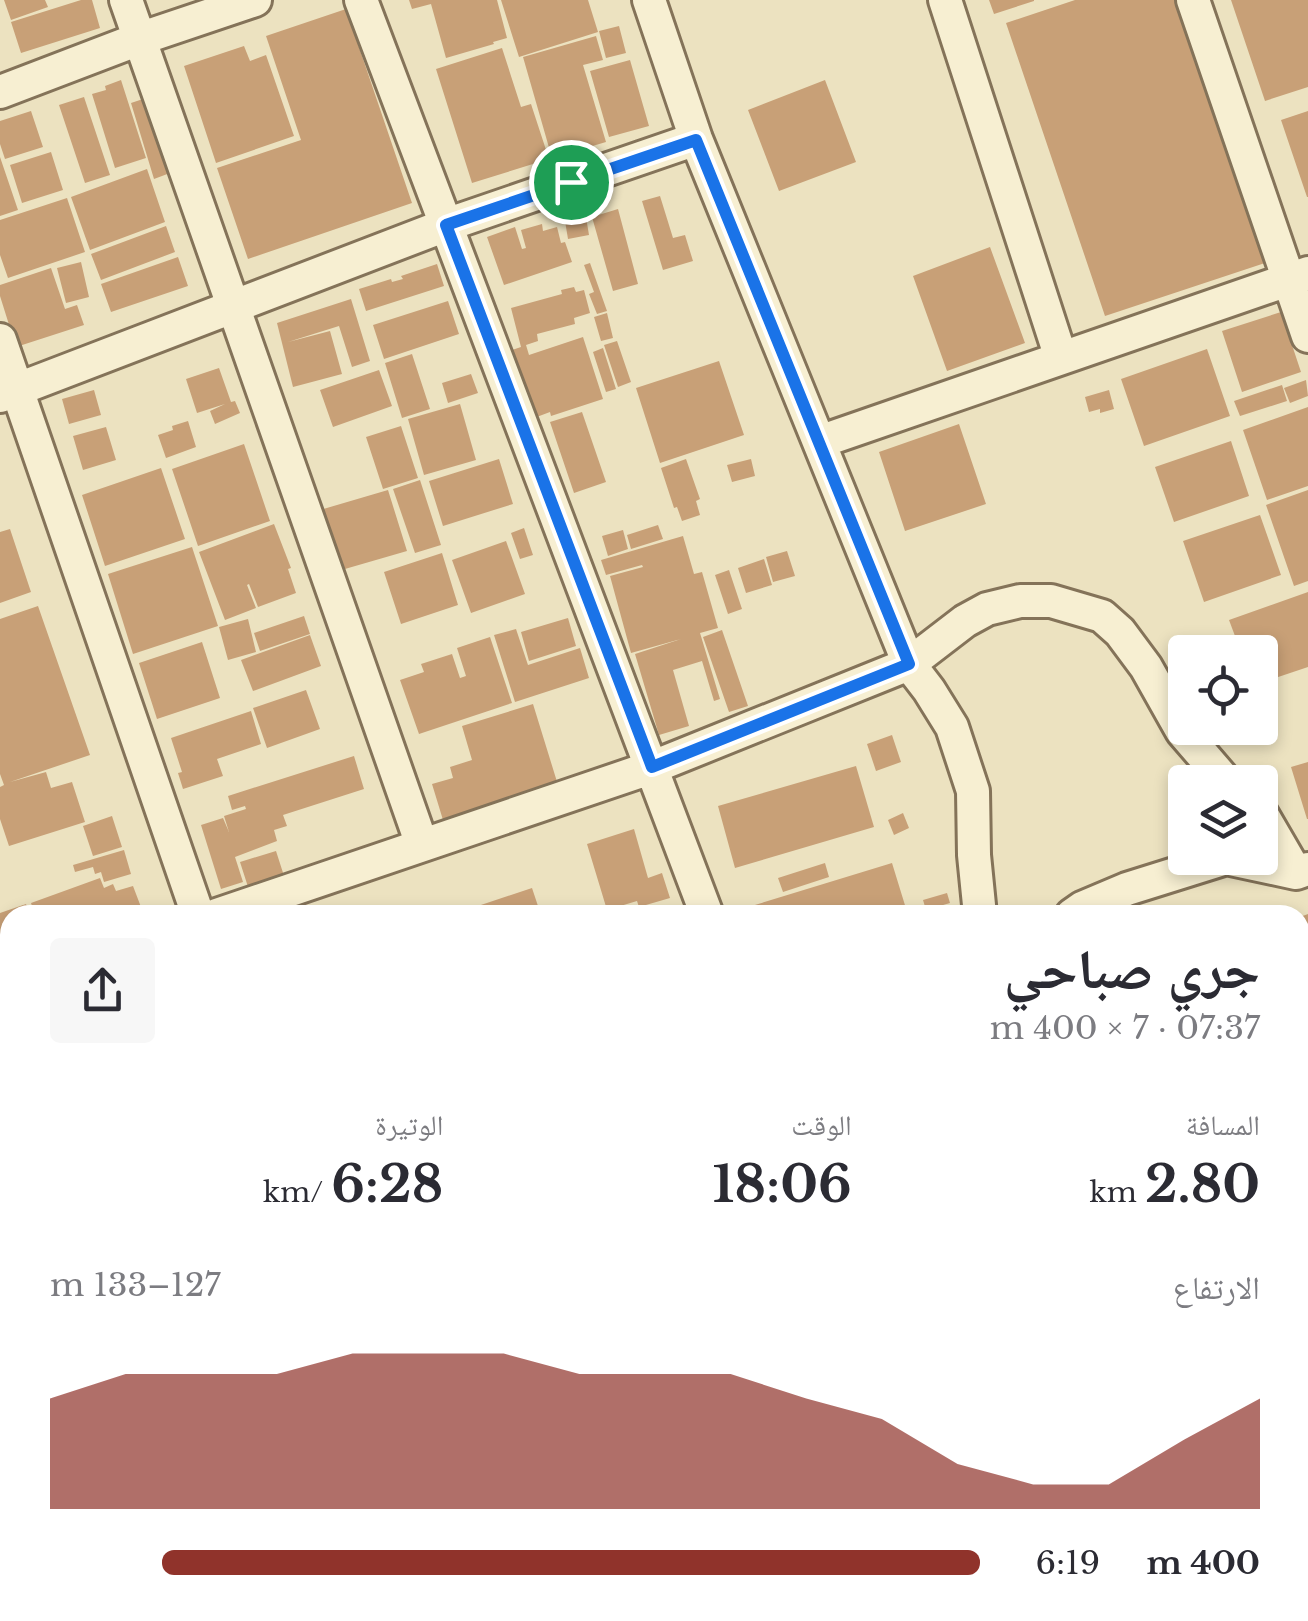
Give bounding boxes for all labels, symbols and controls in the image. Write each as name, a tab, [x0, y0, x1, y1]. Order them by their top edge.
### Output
pin	[529, 140, 614, 225]
icon: arrive	[544, 155, 599, 210]
map controls	[1168, 635, 1278, 875]
button: locate	[1168, 635, 1278, 745]
button: layers	[1168, 765, 1278, 875]
text: جري صباحي	[1004, 936, 1260, 1004]
button: share	[50, 938, 155, 1043]
text: 07:37 · 7 × 400 m	[990, 1008, 1260, 1048]
text: الوتيرة	[375, 1108, 443, 1143]
text: الوقت	[791, 1108, 852, 1143]
text: المسافة	[1186, 1108, 1260, 1143]
text: 6:28	[331, 1153, 443, 1216]
text: 18:06	[712, 1153, 852, 1216]
text: 2.80	[1145, 1153, 1260, 1216]
text: /km	[263, 1175, 331, 1210]
text: km	[1090, 1175, 1145, 1210]
text: 127–133 m	[50, 1265, 220, 1305]
text: الارتفاع	[1173, 1268, 1260, 1308]
text: 6:19	[1035, 1543, 1100, 1583]
text: 400 m	[1147, 1543, 1260, 1583]

